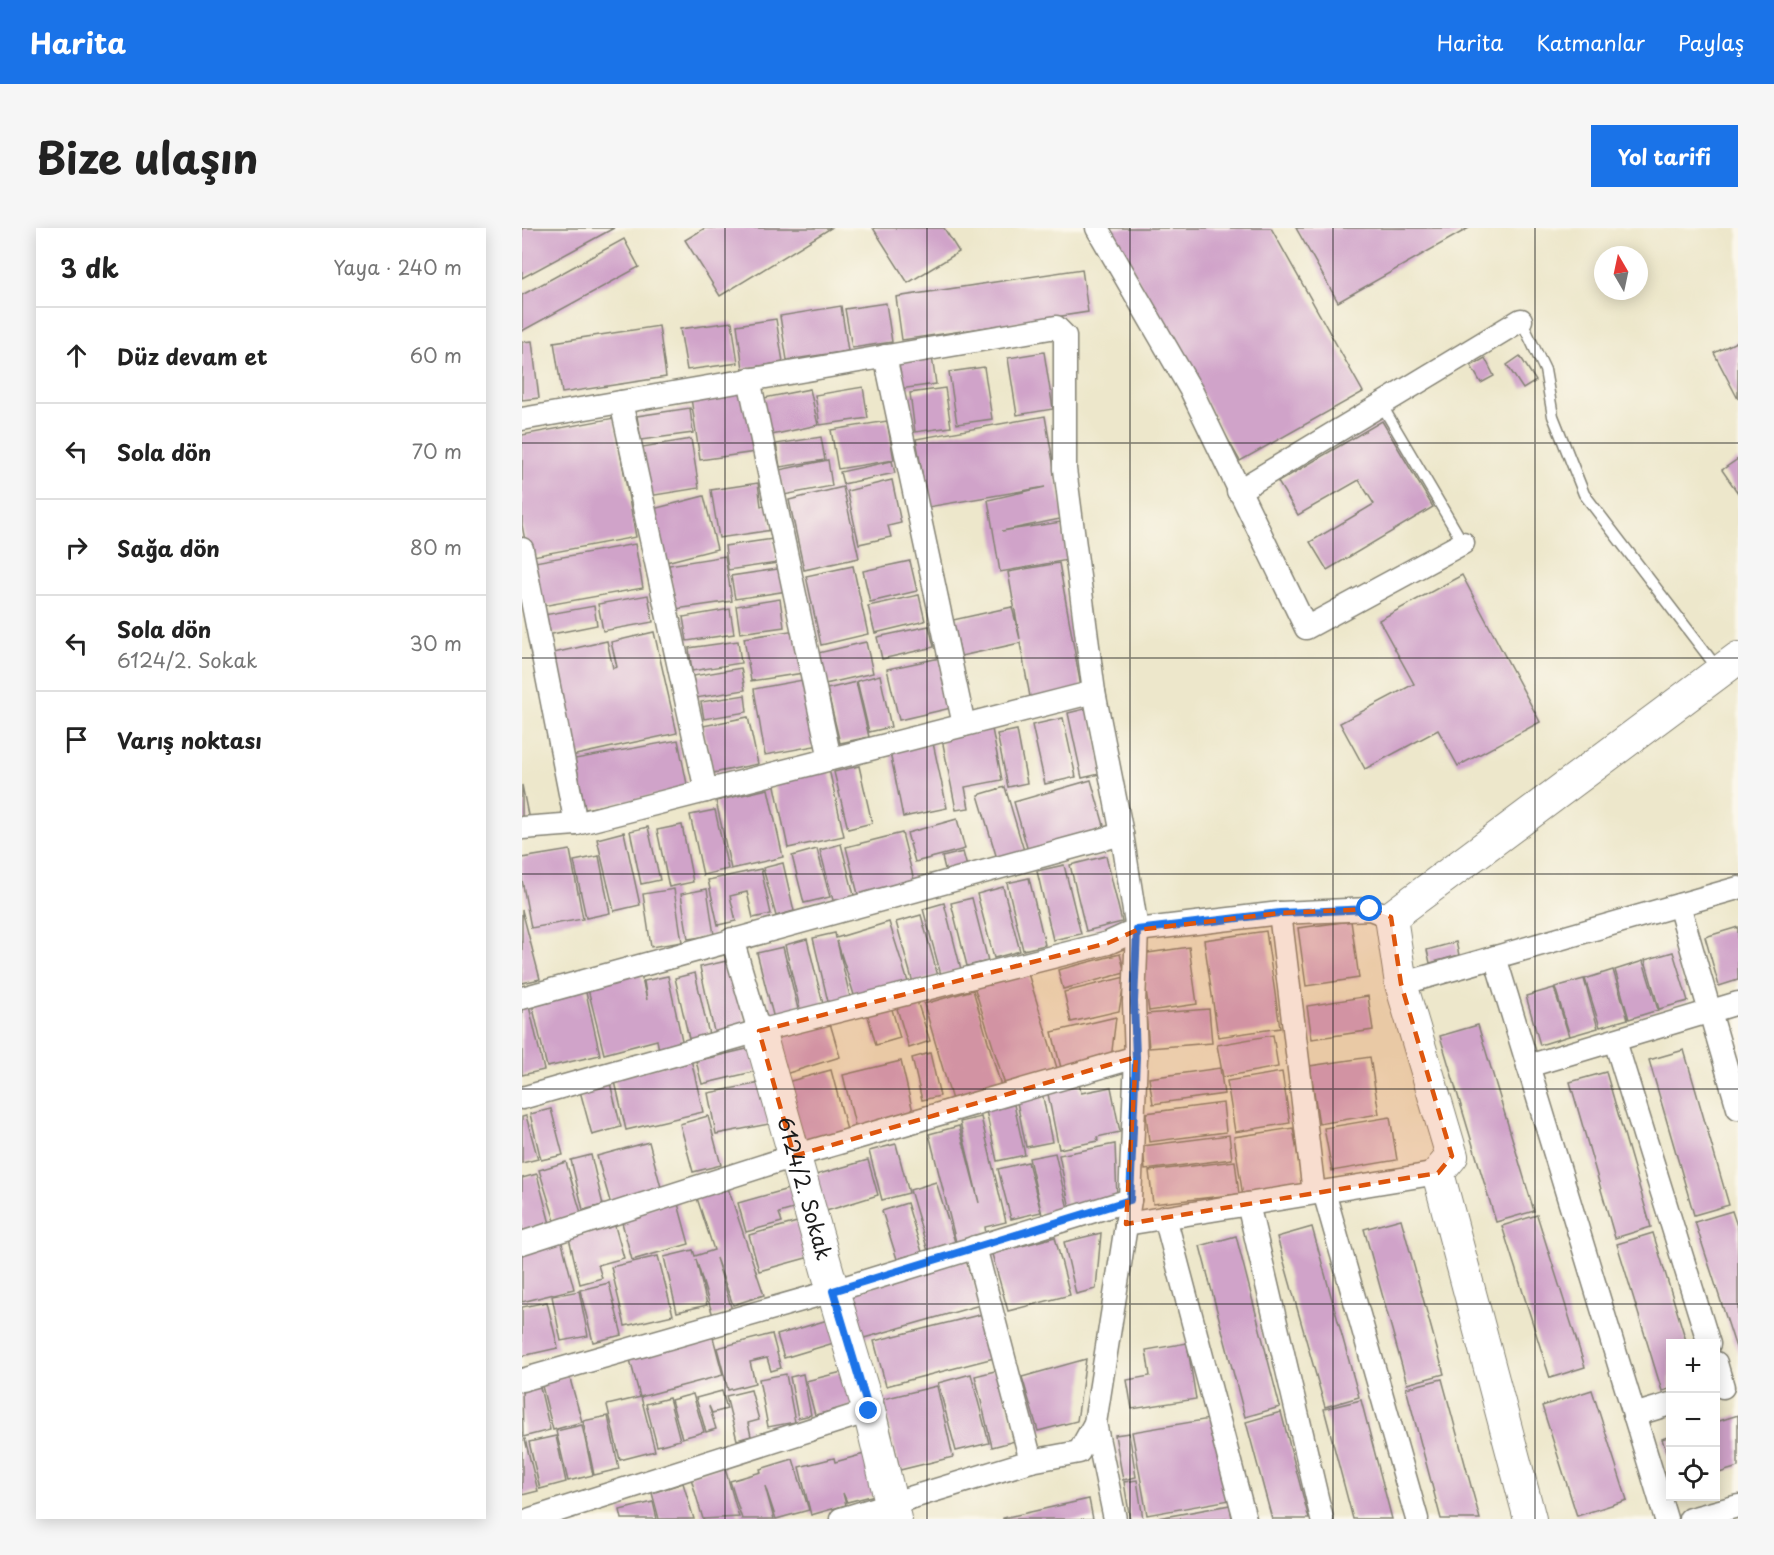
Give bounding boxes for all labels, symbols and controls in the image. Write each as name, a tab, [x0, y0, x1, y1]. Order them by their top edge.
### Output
text: Harita	[30, 21, 126, 64]
text: Harita	[1437, 26, 1503, 58]
text: Katmanlar	[1536, 26, 1645, 58]
text: Paylaş	[1678, 26, 1744, 58]
text: Bize ulaşın	[36, 125, 258, 188]
button: Yol tarifi	[1591, 125, 1738, 187]
north arrow	[1594, 246, 1648, 300]
text: 3 dk	[60, 248, 119, 287]
text: Yaya · 240 m	[333, 252, 462, 282]
icon: ahead	[60, 339, 93, 372]
text: Düz devam et	[117, 339, 268, 372]
text: 60 m	[410, 340, 462, 370]
icon: left	[60, 435, 93, 468]
text: Sola dön	[117, 435, 211, 468]
text: 70 m	[412, 436, 462, 466]
icon: right	[60, 531, 93, 564]
text: Sağa dön	[117, 531, 220, 564]
text: 80 m	[410, 532, 462, 562]
text: Sola dön	[117, 612, 211, 645]
icon: left	[60, 627, 93, 660]
text: 30 m	[409, 628, 462, 658]
text: 6124/2. Sokak	[117, 645, 258, 675]
icon: arrive	[60, 723, 93, 756]
text: Varış noktası	[117, 723, 262, 756]
route start	[1356, 895, 1382, 921]
street label: 6124/2. Sokak	[770, 1113, 841, 1264]
map controls	[1666, 1339, 1720, 1501]
button: +	[1666, 1339, 1720, 1393]
button: −	[1666, 1393, 1720, 1447]
route end	[855, 1397, 881, 1423]
button: locate	[1666, 1447, 1720, 1501]

